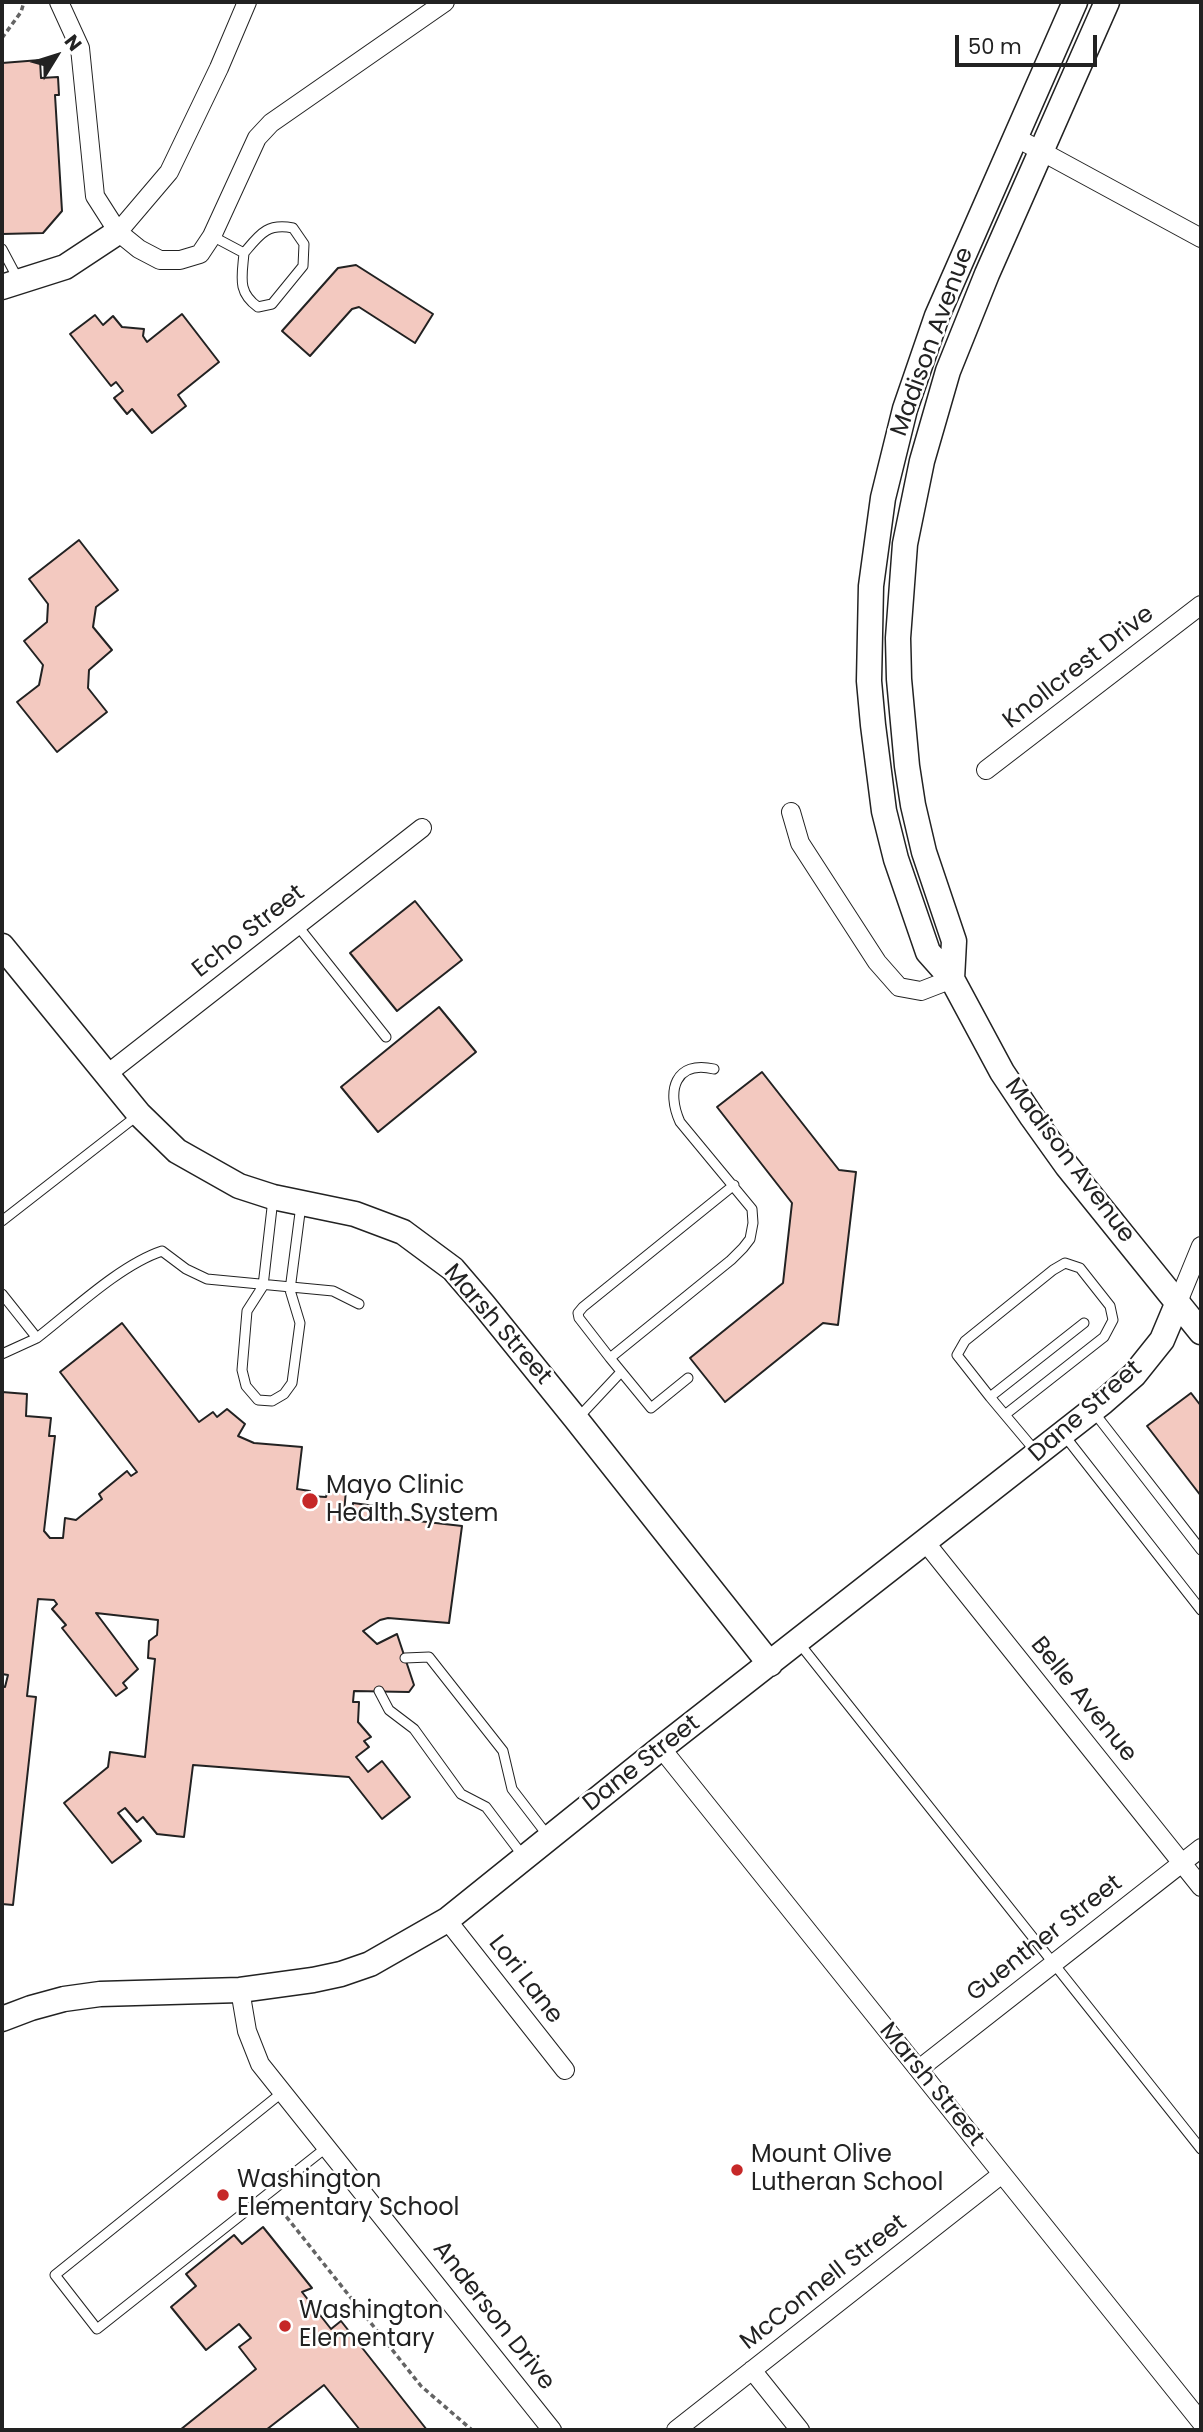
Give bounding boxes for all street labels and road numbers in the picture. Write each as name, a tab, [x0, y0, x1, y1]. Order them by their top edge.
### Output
street label: Madison Avenue	[885, 244, 981, 440]
street label: Knollcrest Drive	[998, 600, 1160, 736]
street label: Echo Street	[187, 879, 311, 985]
street label: Madison Avenue	[998, 1073, 1140, 1249]
street label: Marsh Street	[437, 1259, 557, 1391]
street label: Dane Street	[1024, 1355, 1148, 1469]
street label: Belle Avenue	[1024, 1632, 1142, 1768]
street label: Dane Street	[578, 1710, 706, 1818]
street label: Guenther Street	[962, 1870, 1128, 2008]
street label: Lori Lane	[482, 1930, 568, 2030]
street label: Marsh Street	[872, 2017, 990, 2153]
street label: McConnell Street	[735, 2209, 913, 2357]
street label: Anderson Drive	[426, 2236, 560, 2396]

